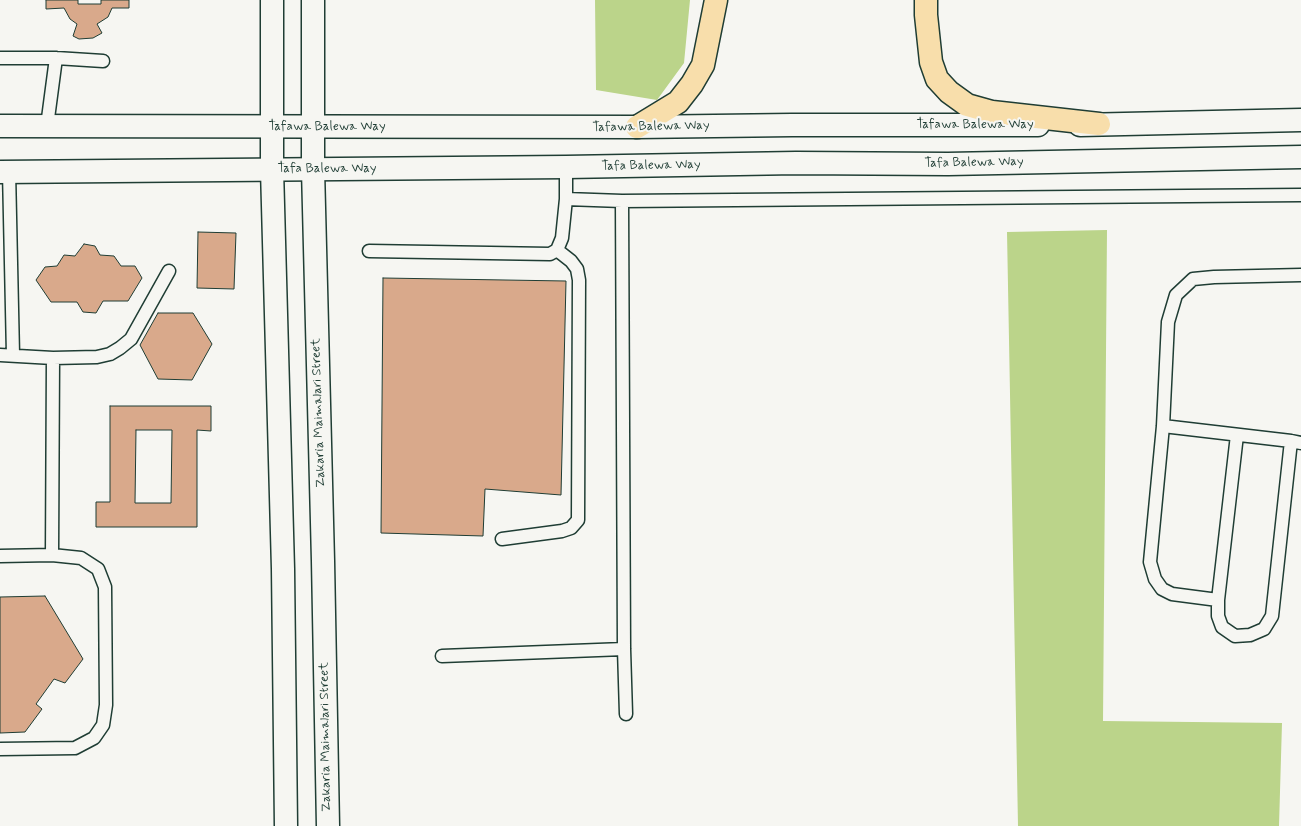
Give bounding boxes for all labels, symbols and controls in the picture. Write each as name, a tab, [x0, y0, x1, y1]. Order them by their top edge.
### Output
street label: Tafawa Balewa Way	[916, 117, 1034, 133]
street label: Tafawa Balewa Way	[592, 118, 710, 136]
street label: Tafawa Balewa Way	[268, 119, 386, 135]
street label: Tafa Balewa Way	[924, 154, 1024, 172]
street label: Tafa Balewa Way	[601, 157, 701, 175]
street label: Tafa Balewa Way	[278, 161, 376, 177]
street label: Zakaria Maimalari Street	[309, 338, 329, 488]
street label: Zakaria Maimalari Street	[317, 662, 335, 812]

